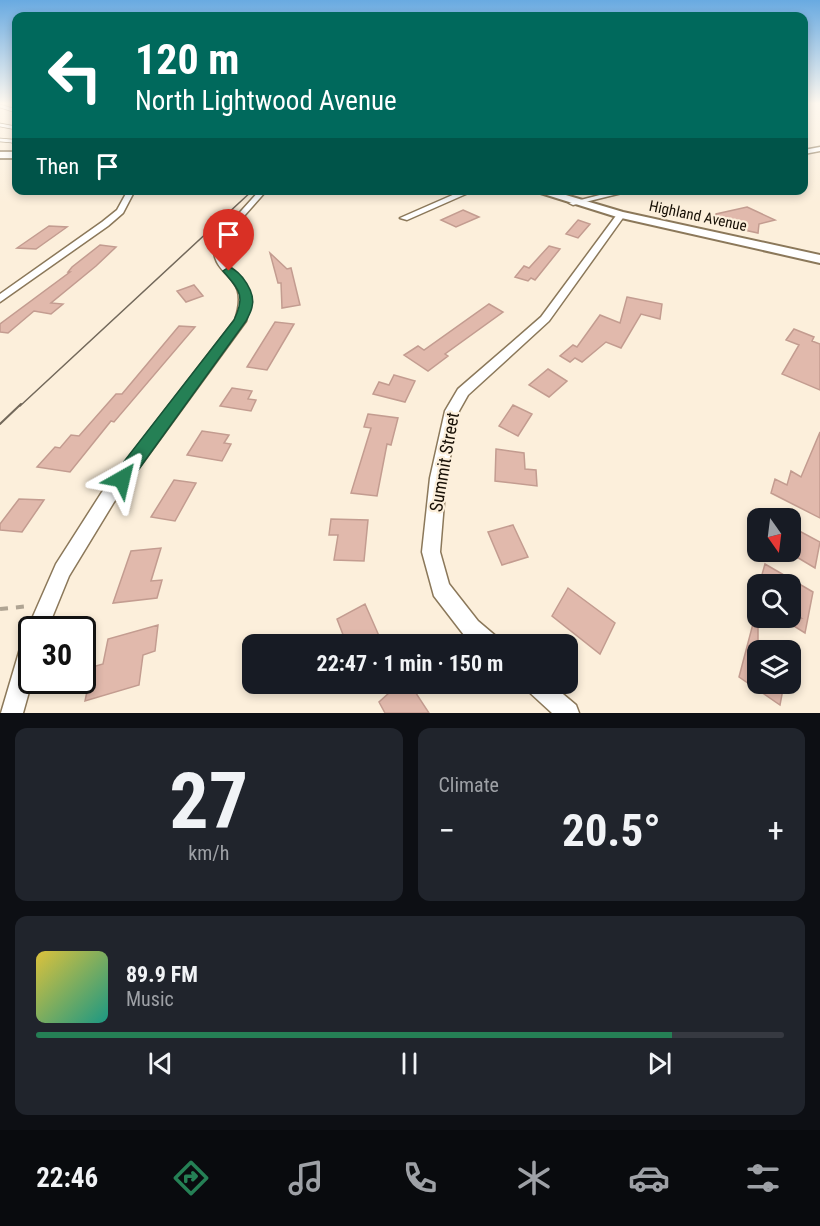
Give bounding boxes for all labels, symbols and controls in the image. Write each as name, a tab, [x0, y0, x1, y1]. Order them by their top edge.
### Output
text: 120 m	[135, 35, 240, 84]
icon: left	[36, 36, 114, 114]
text: North Lightwood Avenue	[135, 85, 397, 117]
icon: arrive	[91, 150, 124, 183]
text: Then	[36, 154, 79, 179]
street label: Highland Avenue	[648, 197, 748, 235]
pin	[203, 209, 254, 271]
icon: arrive	[212, 218, 245, 251]
street label: Summit Street	[425, 410, 463, 514]
position arrow	[90, 447, 154, 511]
north arrow	[747, 508, 801, 562]
map controls	[747, 508, 801, 694]
button: search	[747, 574, 801, 628]
speed limit sign: 30	[18, 616, 96, 694]
button: layers	[747, 640, 801, 694]
text: 22:47 · 1 min · 150 m	[317, 651, 503, 676]
text: 27	[169, 756, 248, 847]
text: Climate	[439, 773, 499, 797]
text: 20.5°	[562, 804, 661, 857]
text: −	[439, 811, 455, 850]
text: +	[768, 811, 784, 850]
text: km/h	[188, 841, 229, 865]
text: 89.9 FM	[126, 962, 198, 987]
text: Music	[126, 987, 174, 1011]
icon: previous	[144, 1047, 177, 1080]
icon: pause	[393, 1047, 426, 1080]
icon: next	[643, 1047, 676, 1080]
icon: directions	[170, 1157, 212, 1199]
icon: music	[285, 1157, 327, 1199]
icon: phone	[399, 1157, 441, 1199]
icon: climate	[513, 1157, 555, 1199]
icon: car	[628, 1157, 670, 1199]
icon: filters	[742, 1157, 784, 1199]
text: 22:46	[36, 1162, 98, 1194]

